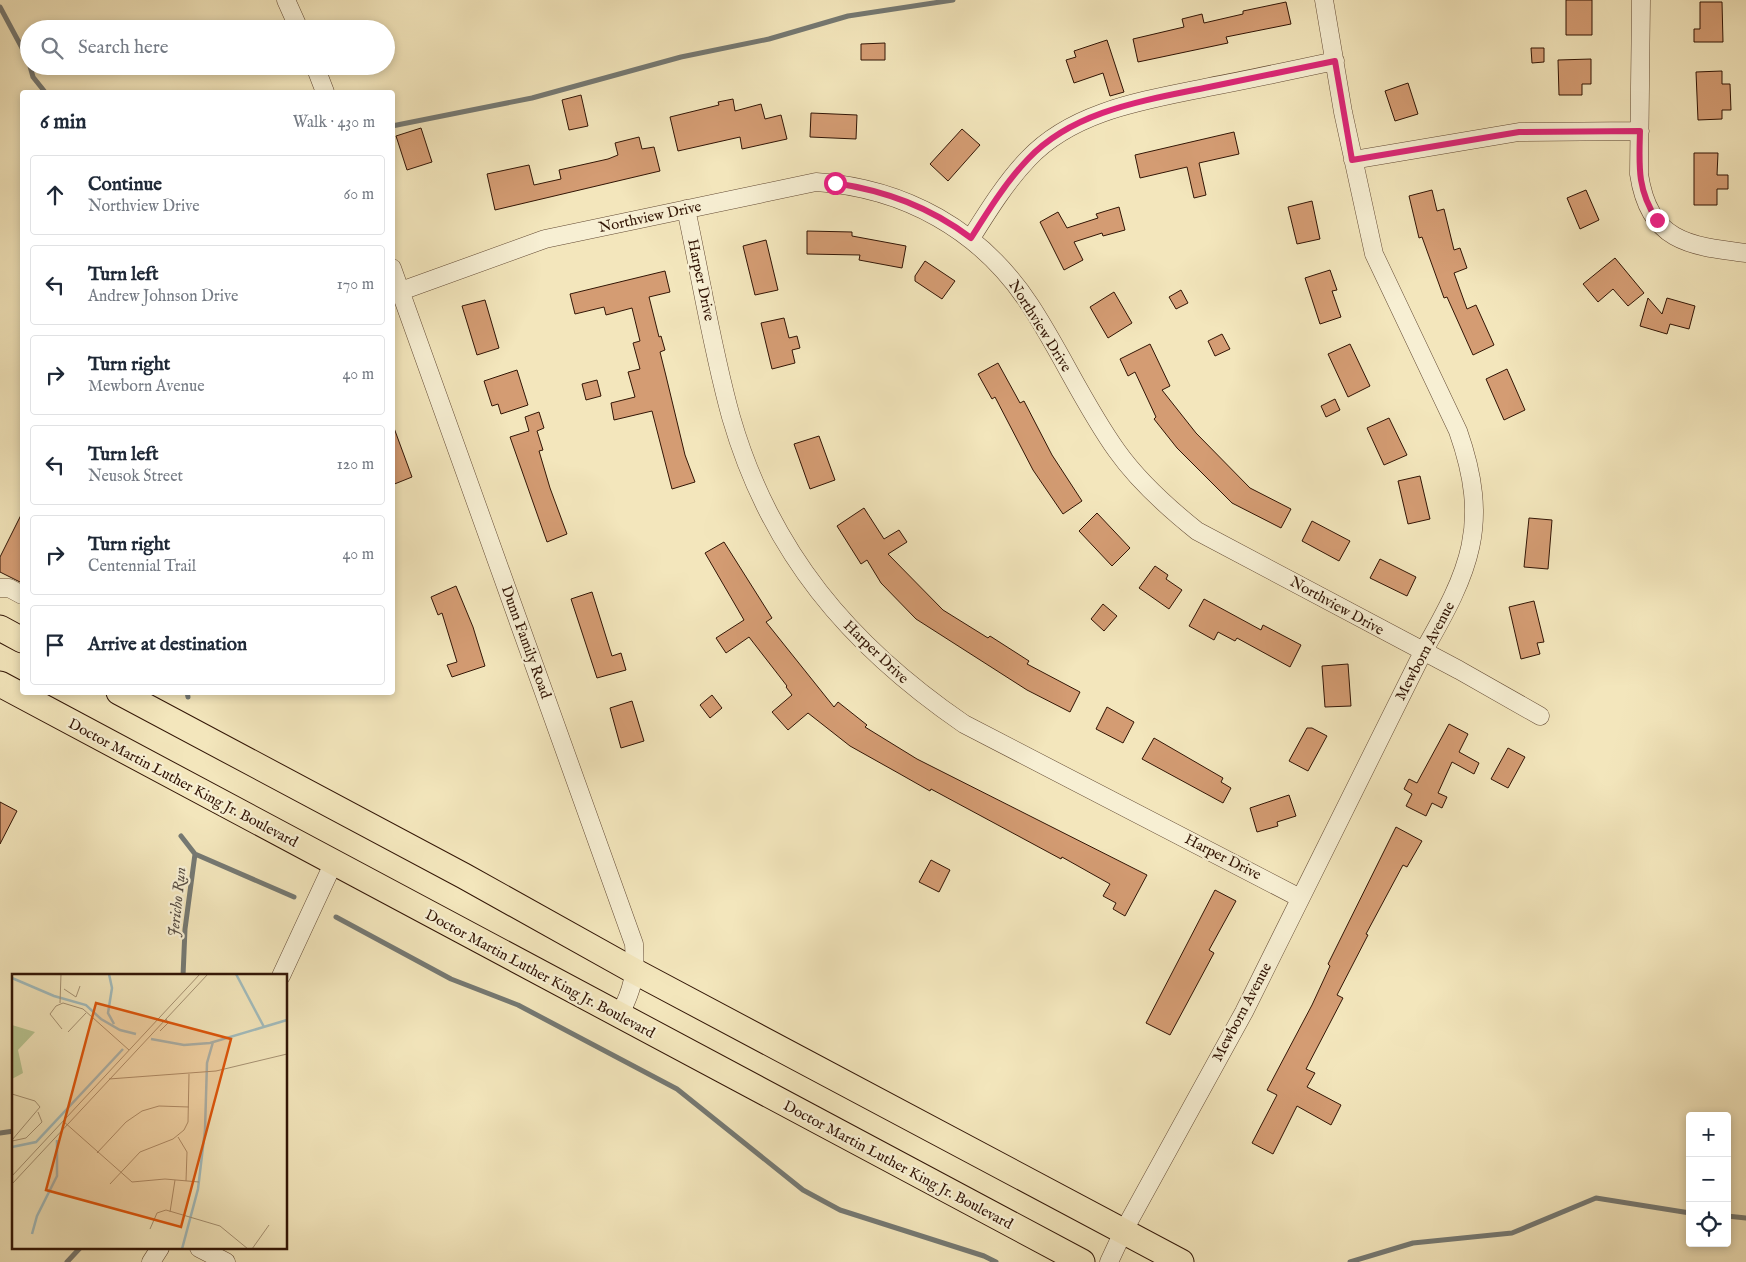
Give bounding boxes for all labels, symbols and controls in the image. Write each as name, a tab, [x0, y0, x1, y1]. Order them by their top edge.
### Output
search box	[20, 20, 395, 75]
icon: search	[38, 34, 66, 62]
text: Search here	[78, 36, 169, 60]
text: 6 min	[40, 109, 86, 136]
text: Walk · 430 m	[293, 113, 375, 133]
route start	[824, 172, 847, 195]
text: Continue	[88, 173, 162, 197]
icon: ahead	[41, 181, 69, 209]
text: 60 m	[344, 185, 374, 205]
text: Northview Drive	[88, 197, 200, 217]
street label: Northview Drive	[597, 197, 703, 237]
route end	[1646, 209, 1669, 232]
street label: Harper Drive	[683, 237, 719, 323]
text: Turn left	[88, 263, 159, 287]
icon: left	[41, 271, 69, 299]
text: 170 m	[337, 275, 374, 295]
street label: Northview Drive	[1004, 277, 1076, 375]
text: Andrew Johnson Drive	[88, 287, 238, 307]
text: Turn right	[88, 353, 170, 377]
icon: right	[41, 361, 69, 389]
text: 40 m	[342, 365, 374, 385]
text: Mewborn Avenue	[88, 377, 205, 397]
text: Turn left	[88, 443, 159, 467]
icon: left	[41, 451, 69, 479]
text: 120 m	[337, 455, 374, 475]
text: Neusok Street	[88, 467, 183, 487]
text: Turn right	[88, 533, 170, 557]
icon: right	[41, 541, 69, 569]
text: 40 m	[342, 545, 374, 565]
text: Centennial Trail	[88, 557, 196, 577]
street label: Northview Drive	[1287, 572, 1387, 640]
street label: Dunn Family Road	[497, 583, 556, 702]
street label: Mewborn Avenue	[1391, 598, 1459, 704]
street label: Harper Drive	[839, 616, 913, 688]
icon: arrive	[41, 631, 69, 659]
text: Arrive at destination	[88, 633, 247, 657]
street label: Doctor Martin Luther King Jr. Boulevard	[65, 714, 302, 852]
street label: Harper Drive	[1181, 830, 1265, 884]
water label: Jericho Run	[164, 866, 192, 938]
street label: Doctor Martin Luther King Jr. Boulevard	[422, 905, 659, 1043]
street label: Mewborn Avenue	[1208, 959, 1276, 1065]
inset map	[12, 974, 288, 1250]
street label: Doctor Martin Luther King Jr. Boulevard	[780, 1096, 1017, 1234]
map controls	[1686, 1112, 1731, 1247]
button: +	[1686, 1112, 1731, 1157]
button: −	[1686, 1157, 1731, 1202]
button: locate	[1686, 1202, 1731, 1247]

